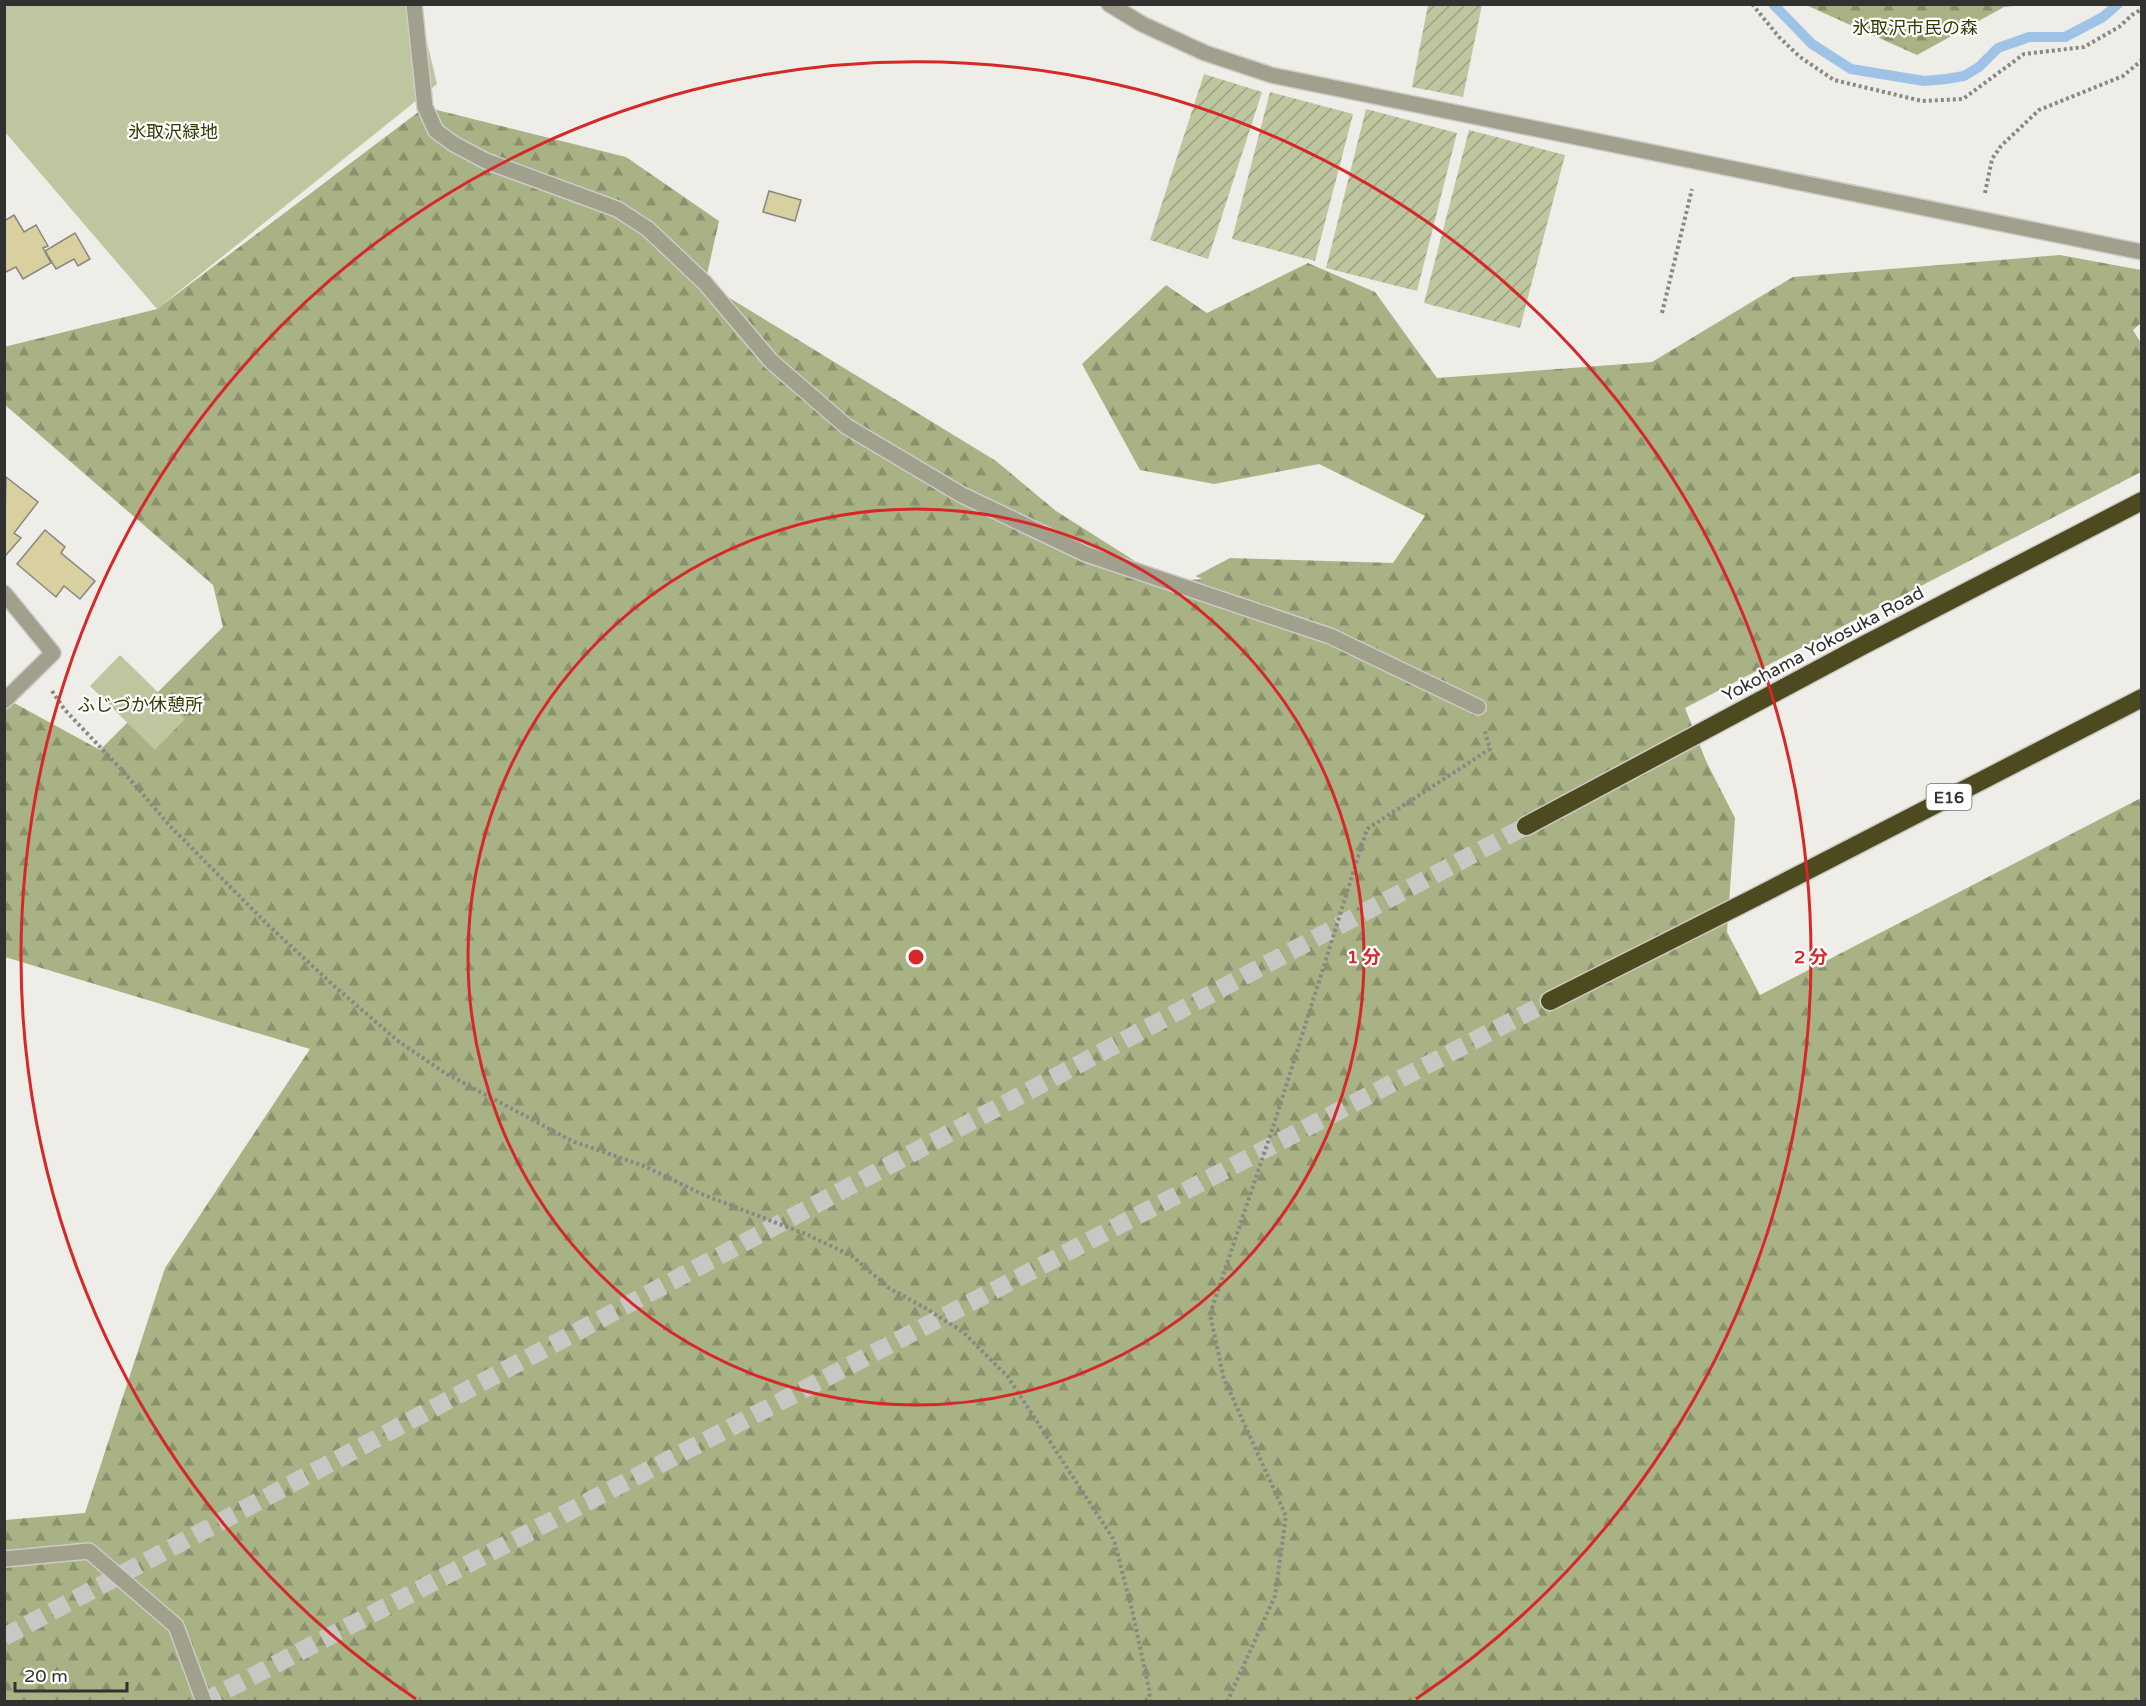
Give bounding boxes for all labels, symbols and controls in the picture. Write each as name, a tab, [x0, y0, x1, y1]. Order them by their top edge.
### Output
park label: 氷取沢市民の森	[1852, 17, 1978, 39]
park label: 氷取沢緑地	[128, 121, 218, 143]
street label: Yokohama Yokosuka Road	[1718, 581, 1928, 707]
park label: ふじづか休憩所	[77, 694, 203, 716]
road number: E16	[1926, 784, 1972, 810]
text: 1 分	[1347, 946, 1381, 968]
text: 2 分	[1794, 946, 1828, 968]
centre of rings	[906, 947, 926, 967]
scale bar	[15, 1655, 128, 1693]
text: 20 m	[24, 1665, 68, 1687]

